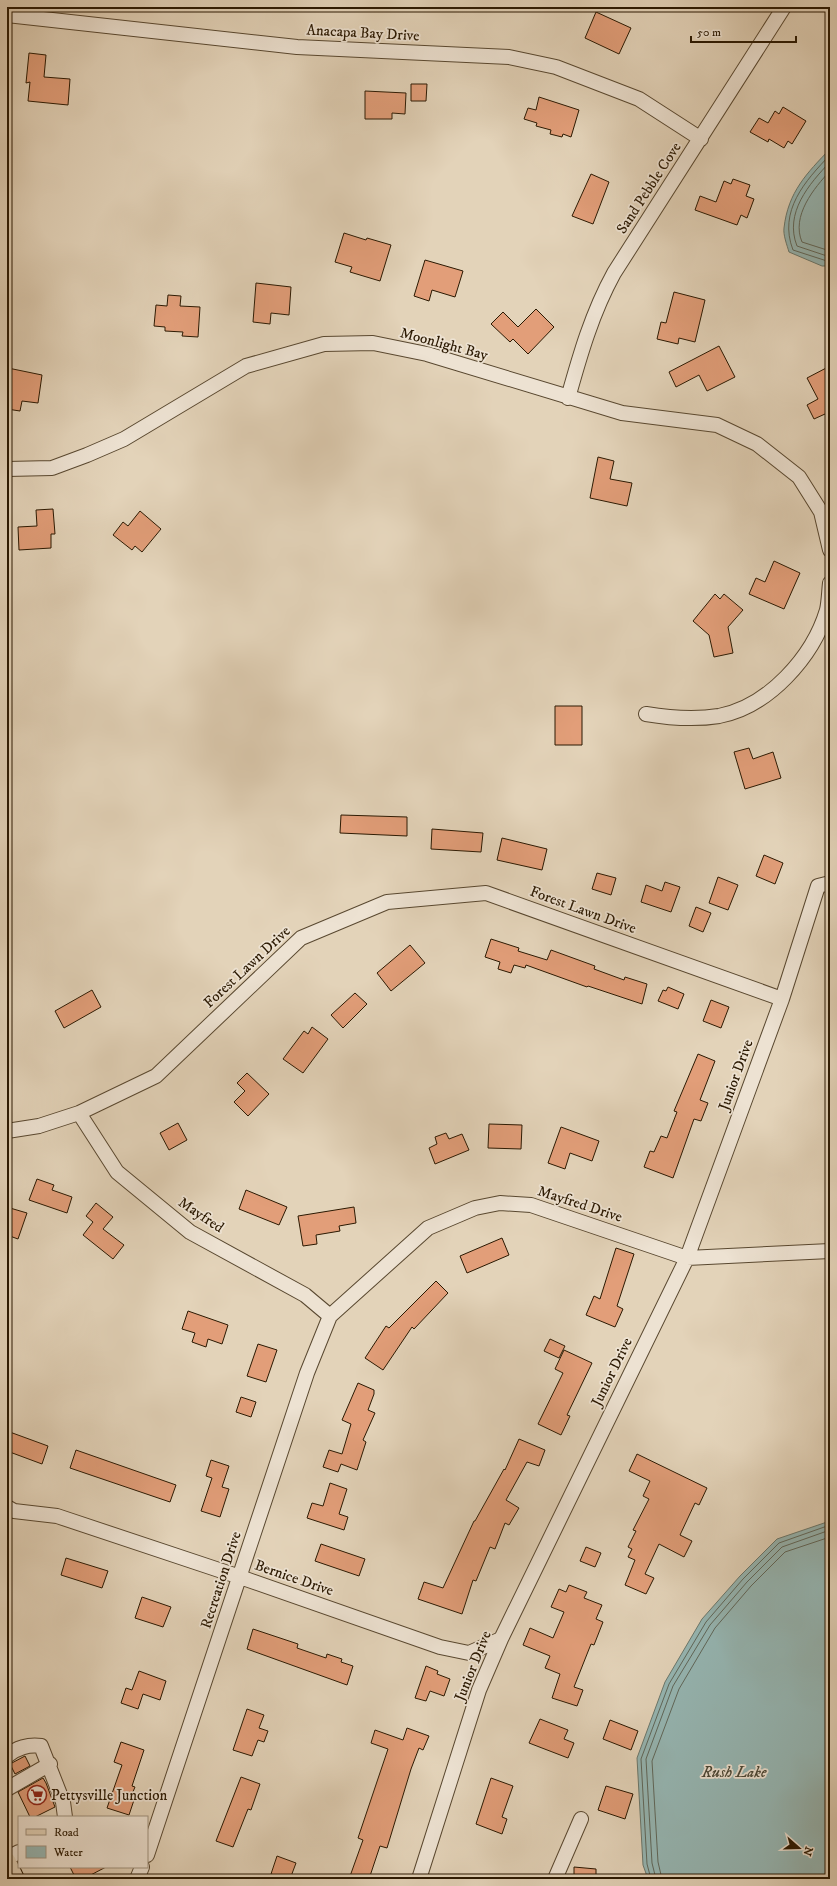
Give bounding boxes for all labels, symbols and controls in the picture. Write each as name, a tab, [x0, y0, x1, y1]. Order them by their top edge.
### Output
scale bar	[691, 18, 796, 44]
street label: Anacapa Bay Drive	[306, 21, 420, 45]
text: 50 m	[697, 25, 721, 40]
street label: Sand Pebble Cove	[612, 139, 686, 237]
street label: Moonlight Bay	[398, 323, 491, 365]
street label: Forest Lawn Drive	[527, 882, 639, 938]
street label: Forest Lawn Drive	[200, 922, 294, 1012]
street label: Junior Drive	[714, 1037, 758, 1115]
street label: Mayfred Drive	[535, 1181, 625, 1227]
street label: Mayfred	[174, 1193, 228, 1237]
street label: Junior Drive	[586, 1335, 637, 1411]
street label: Recreation Drive	[196, 1529, 246, 1631]
street label: Bernice Drive	[252, 1556, 336, 1600]
street label: Junior Drive	[450, 1628, 496, 1706]
water label: Rush Lake	[701, 1762, 767, 1782]
supermarket icon: Pettysville Junction	[26, 1784, 48, 1806]
place label: Pettysville Junction	[51, 1786, 167, 1805]
legend	[18, 1816, 148, 1868]
text: Road	[54, 1825, 79, 1840]
north arrow	[779, 1828, 819, 1868]
text: N	[799, 1844, 816, 1858]
text: Water	[53, 1845, 83, 1860]

